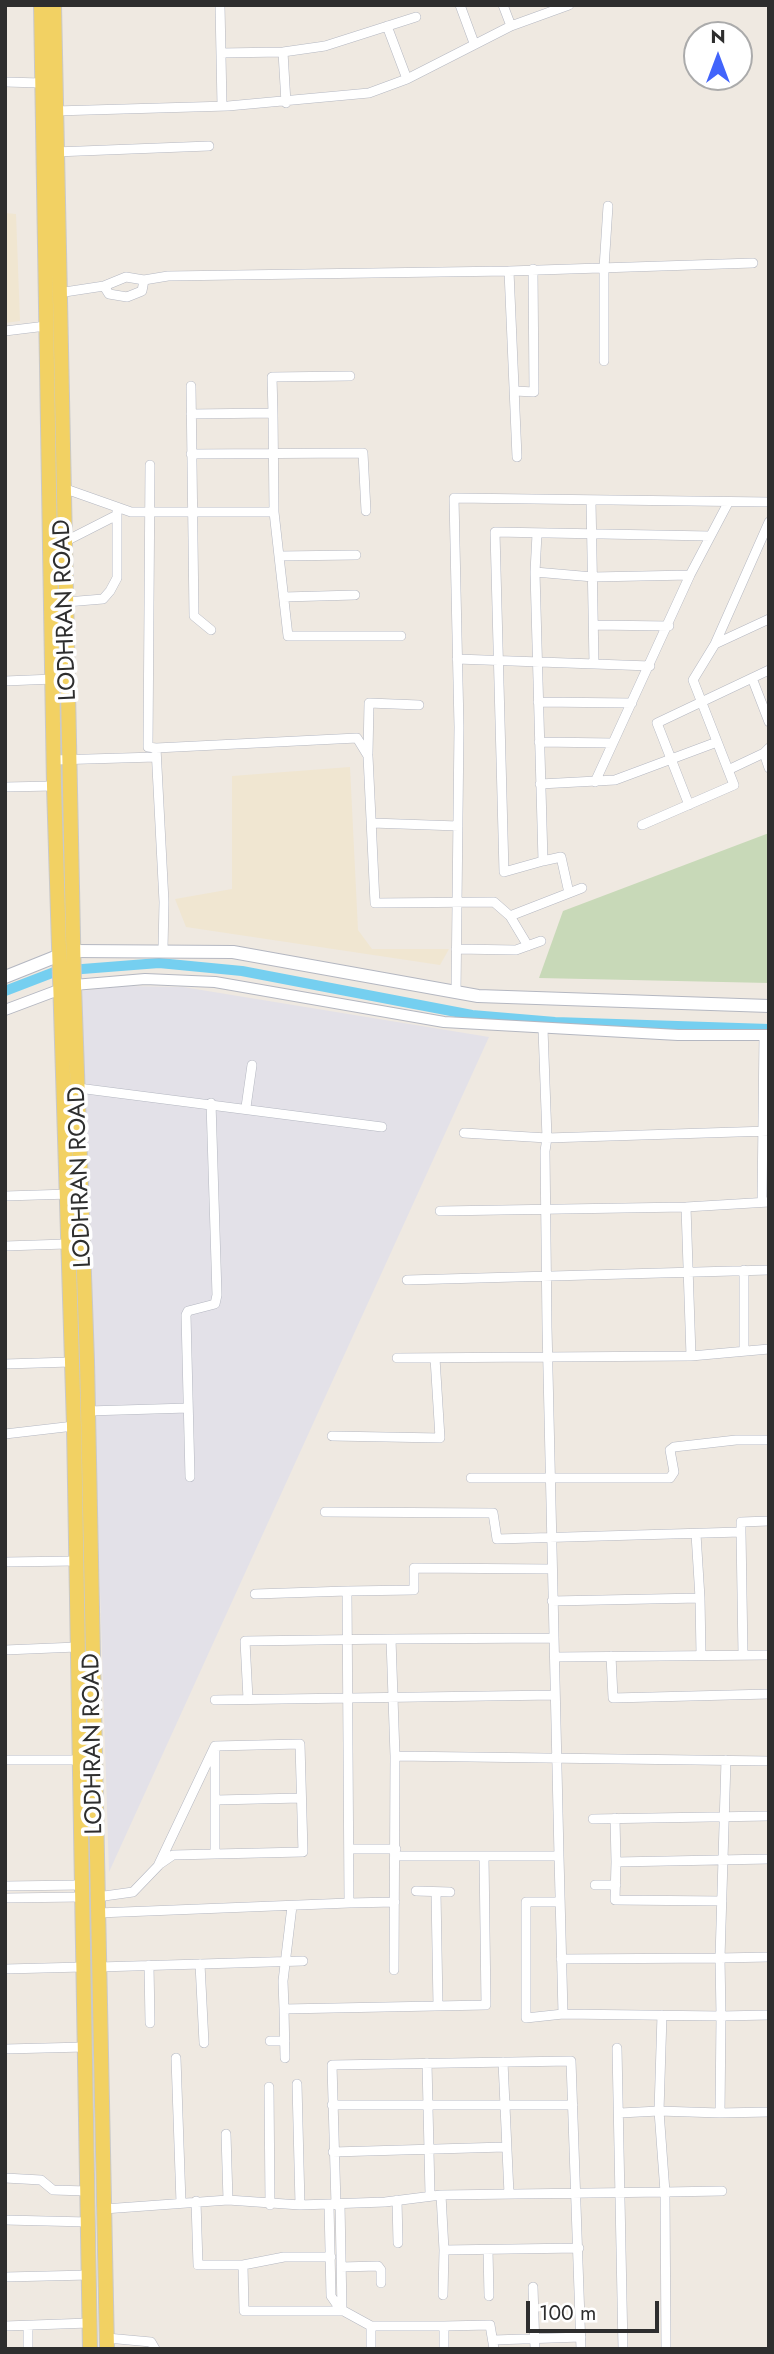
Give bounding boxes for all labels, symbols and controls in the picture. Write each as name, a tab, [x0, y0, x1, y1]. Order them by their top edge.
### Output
north arrow	[683, 21, 753, 91]
text: N	[710, 23, 726, 50]
street label: LODHRAN ROAD	[48, 519, 84, 701]
street label: LODHRAN ROAD	[63, 1086, 99, 1268]
street label: LODHRAN ROAD	[78, 1653, 110, 1835]
scale bar	[529, 2288, 662, 2332]
text: 100 m	[539, 2298, 596, 2328]

